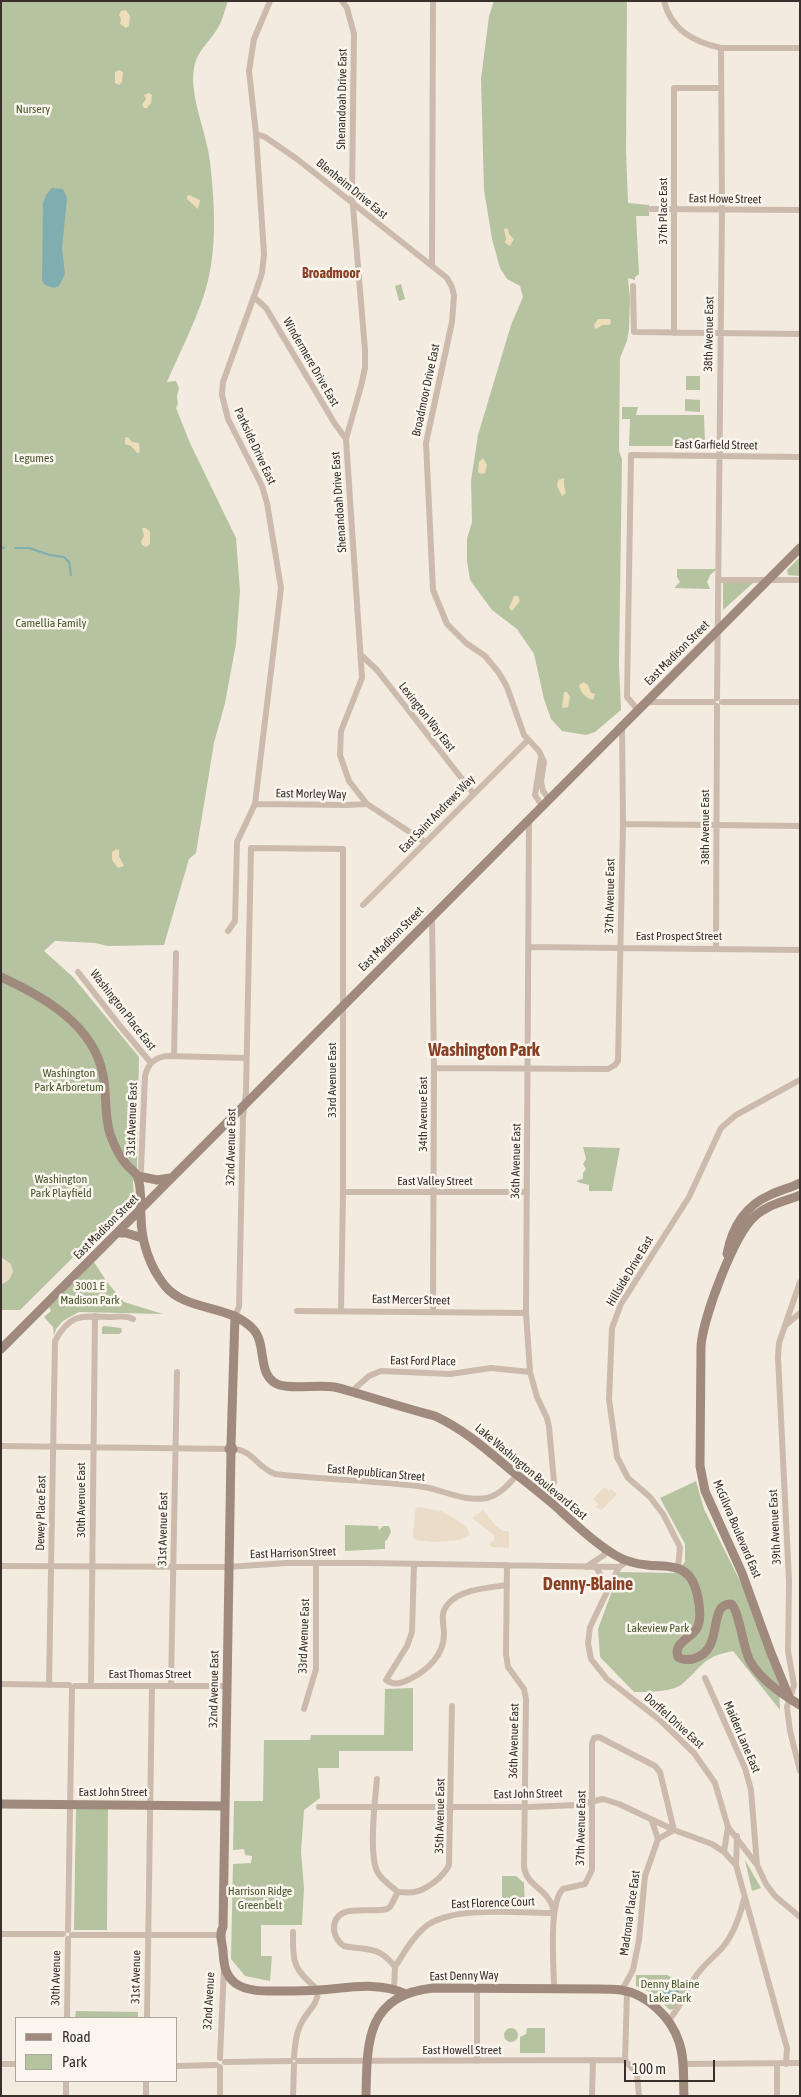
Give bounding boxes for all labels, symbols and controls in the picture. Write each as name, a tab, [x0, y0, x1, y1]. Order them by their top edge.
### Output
street label: Shenandoah Drive East	[334, 48, 350, 150]
park label: Nursery	[16, 102, 50, 116]
street label: Blenheim Drive East	[313, 156, 391, 222]
street label: 37th Place East	[656, 178, 670, 244]
street label: East Howe Street	[688, 191, 762, 207]
district label: Broadmoor	[302, 266, 360, 282]
street label: 38th Avenue East	[701, 296, 717, 372]
street label: Windermere Drive East	[280, 315, 342, 409]
street label: Broadmoor Drive East	[409, 342, 443, 438]
street label: Parkside Drive East	[231, 405, 279, 487]
street label: East Garfield Street	[674, 437, 758, 453]
park label: Legumes	[14, 451, 54, 465]
street label: Shenandoah Drive East	[328, 451, 350, 553]
park label: Camellia Family	[16, 616, 86, 630]
street label: East Madison Street	[642, 618, 712, 688]
street label: Lexington Way East	[396, 680, 458, 754]
street label: East Saint Andrews Way	[396, 772, 478, 856]
street label: East Morley Way	[275, 786, 347, 802]
street label: 38th Avenue East	[698, 789, 712, 865]
street label: 37th Avenue East	[602, 858, 618, 934]
street label: East Madison Street	[356, 904, 426, 974]
street label: East Prospect Street	[636, 929, 722, 943]
street label: Washington Place East	[87, 967, 159, 1053]
district label: Washington Park	[428, 1039, 540, 1061]
street label: 33rd Avenue East	[325, 1042, 339, 1118]
park label: Washington Park Arboretum	[34, 1066, 104, 1094]
street label: 34th Avenue East	[416, 1076, 430, 1152]
street label: 31st Avenue East	[124, 1082, 140, 1156]
street label: 32nd Avenue East	[223, 1108, 239, 1186]
street label: 36th Avenue East	[508, 1123, 524, 1199]
park label: Washington Park Playfield	[30, 1172, 92, 1200]
street label: East Valley Street	[397, 1174, 473, 1188]
street label: East Madison Street	[71, 1192, 141, 1262]
street label: Hillside Drive East	[603, 1233, 657, 1309]
park label: 3001 E Madison Park	[60, 1279, 120, 1307]
street label: East Mercer Street	[372, 1292, 450, 1308]
street label: East Ford Place	[390, 1353, 456, 1369]
street label: Lake Washington Boulevard East	[472, 1421, 590, 1523]
street label: 30th Avenue East	[74, 1462, 88, 1538]
street label: East Republican Street	[326, 1462, 426, 1484]
street label: Dewey Place East	[33, 1475, 49, 1551]
street label: McGilvra Boulevard East	[710, 1478, 764, 1580]
street label: 39th Avenue East	[766, 1489, 784, 1565]
street label: 31st Avenue East	[155, 1492, 171, 1566]
street label: East Harrison Street	[250, 1544, 336, 1562]
district label: Denny-Blaine	[543, 1573, 633, 1595]
street label: 33rd Avenue East	[295, 1598, 313, 1674]
park label: Lakeview Park	[627, 1621, 689, 1635]
street label: 32nd Avenue East	[206, 1650, 222, 1728]
street label: East Thomas Street	[109, 1667, 191, 1681]
street label: Dorffel Drive East	[641, 1690, 707, 1752]
street label: Maiden Lane East	[720, 1699, 764, 1775]
street label: 36th Avenue East	[506, 1703, 522, 1779]
street label: 35th Avenue East	[432, 1778, 448, 1854]
street label: East John Street	[78, 1785, 148, 1799]
street label: East John Street	[493, 1786, 563, 1802]
street label: 37th Avenue East	[573, 1790, 589, 1866]
street label: Madrona Place East	[617, 1869, 643, 1957]
park label: Harrison Ridge Greenbelt	[228, 1884, 292, 1912]
street label: East Florence Court	[451, 1894, 535, 1912]
street label: 30th Avenue	[48, 1950, 64, 2006]
street label: 31st Avenue	[128, 1950, 144, 2004]
street label: East Denny Way	[429, 1968, 499, 1984]
street label: 32nd Avenue	[200, 1972, 218, 2030]
park label: Denny Blaine Lake Park	[641, 1977, 699, 2005]
legend	[15, 2017, 178, 2082]
text: Road	[62, 2028, 91, 2045]
street label: East Howell Street	[422, 2043, 502, 2057]
scale bar	[626, 2050, 717, 2082]
text: Park	[62, 2053, 87, 2070]
text: 100 m	[632, 2060, 666, 2077]

